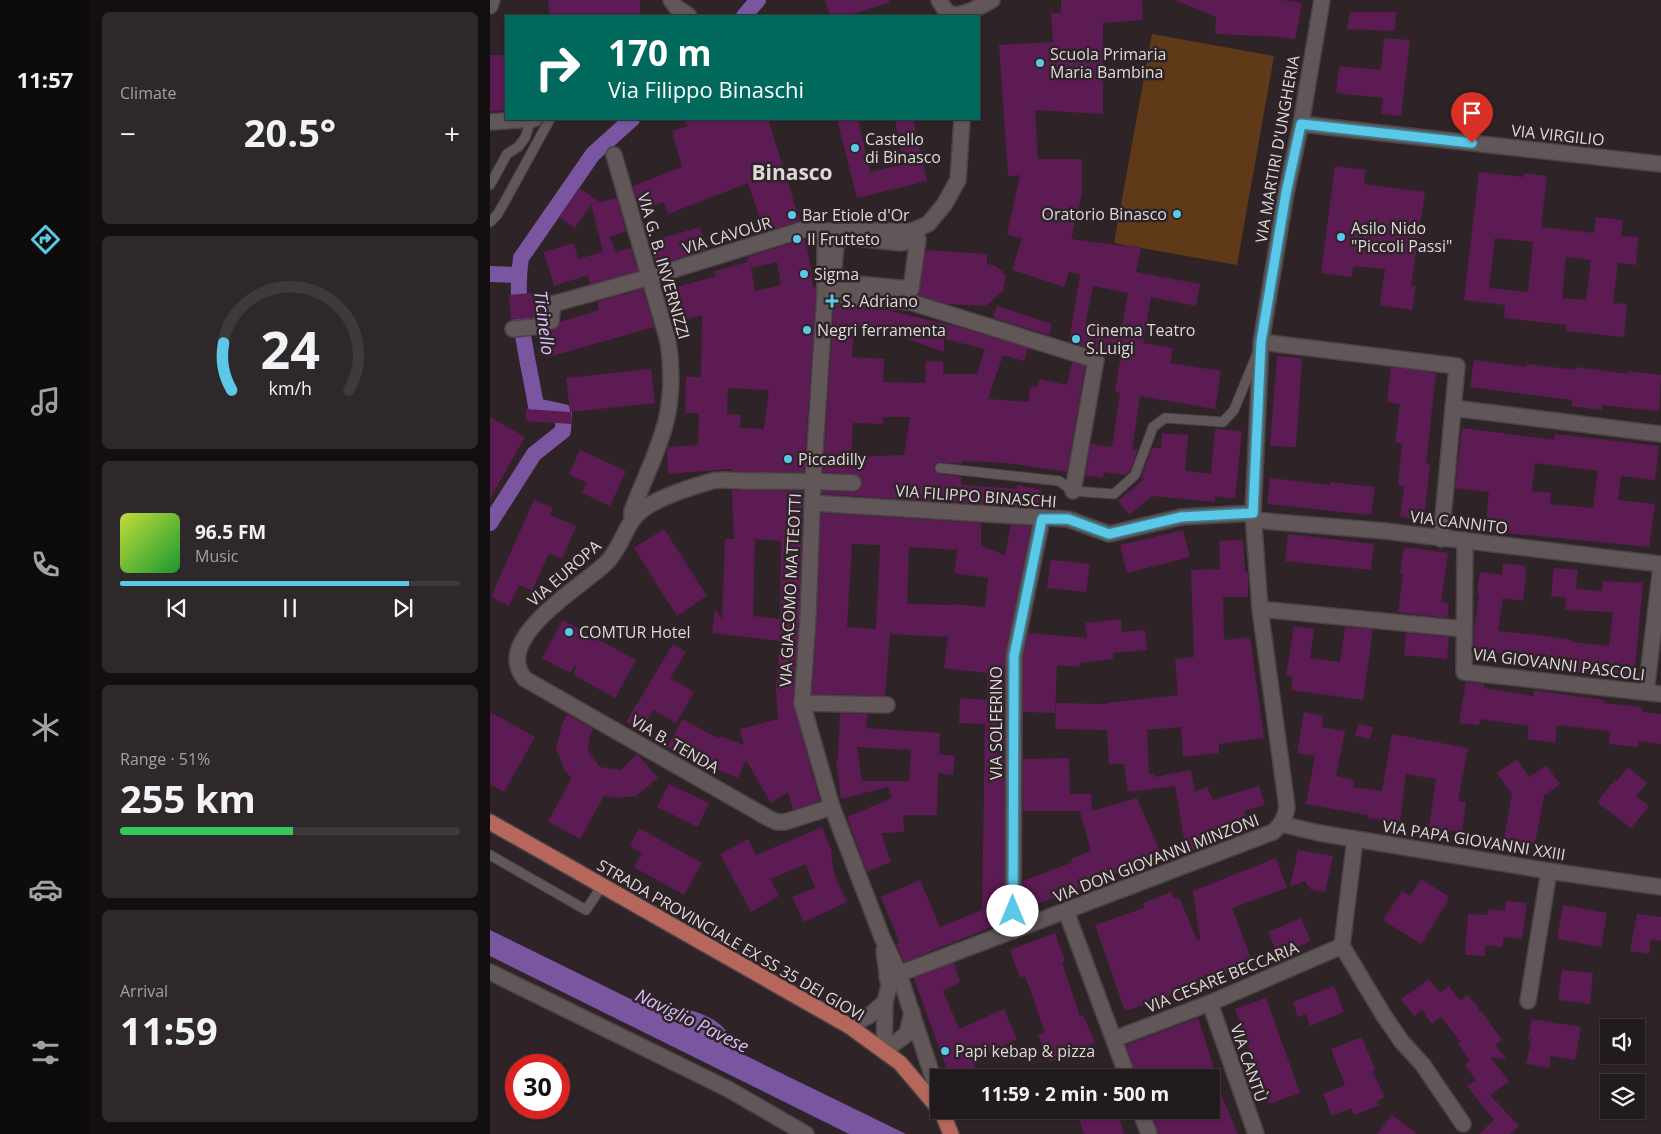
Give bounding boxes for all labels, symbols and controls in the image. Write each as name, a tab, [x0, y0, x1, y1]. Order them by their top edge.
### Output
text: 170 m	[608, 29, 712, 76]
icon: right	[525, 35, 590, 100]
place label: Scuola Primaria Maria Bambina	[1050, 43, 1166, 83]
street label: VIA MARTIRI D'UNGHERIA	[1250, 53, 1304, 244]
marker: Scuola Primaria Maria Bambina	[1034, 57, 1046, 69]
text: 11:57	[17, 64, 73, 94]
text: Via Filippo Binaschi	[608, 74, 804, 104]
text: Climate	[120, 82, 177, 104]
pin	[1451, 92, 1493, 143]
icon: arrive	[1458, 99, 1486, 127]
text: 20.5°	[244, 106, 336, 158]
text: −	[120, 114, 136, 152]
text: +	[444, 114, 460, 152]
street label: VIA VIRGILIO	[1510, 119, 1606, 151]
place label: Castello di Binasco	[865, 128, 941, 168]
marker: Castello di Binasco	[849, 142, 861, 154]
district label: Binasco	[751, 158, 833, 186]
street label: VIA G. B. INVERNIZZI	[633, 190, 695, 342]
place label: Oratorio Binasco	[1041, 203, 1167, 225]
place label: Bar Etiole d'Or	[802, 204, 910, 226]
marker: Oratorio Binasco	[1171, 208, 1183, 220]
marker: Bar Etiole d'Or	[786, 209, 798, 221]
street label: VIA CAVOUR	[680, 211, 774, 259]
place label: Asilo Nido "Piccoli Passi"	[1351, 217, 1452, 257]
icon: directions	[28, 222, 63, 257]
place label: Il Frutteto	[807, 228, 880, 250]
marker: Asilo Nido "Piccoli Passi"	[1335, 231, 1347, 243]
marker: Il Frutteto	[791, 233, 803, 245]
place label: Sigma	[814, 263, 859, 285]
marker: Sigma	[798, 268, 810, 280]
water label: Ticinello	[529, 289, 561, 356]
place label: S. Adriano	[842, 290, 918, 312]
marker: S. Adriano	[826, 295, 838, 307]
text: 24	[260, 313, 320, 384]
place label: Negri ferramenta	[817, 319, 946, 341]
place label: Cinema Teatro S.Luigi	[1086, 319, 1195, 359]
marker: Negri ferramenta	[801, 324, 813, 336]
marker: Cinema Teatro S.Luigi	[1070, 333, 1082, 345]
text: km/h	[268, 376, 312, 400]
icon: music	[28, 384, 63, 419]
place label: Piccadilly	[798, 448, 867, 470]
marker: Piccadilly	[782, 453, 794, 465]
street label: VIA FILIPPO BINASCHI	[895, 479, 1057, 513]
street label: VIA GIACOMO MATTEOTTI	[774, 493, 806, 687]
street label: VIA CANNITO	[1409, 505, 1509, 539]
text: 96.5 FM	[195, 519, 266, 545]
street label: VIA EUROPA	[522, 534, 606, 611]
text: Music	[195, 545, 239, 567]
icon: phone	[28, 547, 63, 582]
icon: previous	[163, 594, 191, 622]
icon: pause	[276, 594, 304, 622]
icon: next	[389, 594, 417, 622]
place label: COMTUR Hotel	[579, 621, 691, 643]
marker: COMTUR Hotel	[563, 626, 575, 638]
street label: VIA GIOVANNI PASCOLI	[1472, 643, 1646, 685]
street label: VIA SOLFERINO	[985, 666, 1007, 780]
icon: climate	[28, 710, 63, 745]
street label: VIA B. TENDA	[627, 710, 724, 779]
text: Range · 51%	[120, 748, 210, 770]
text: 255 km	[120, 772, 256, 824]
street label: VIA DON GIOVANNI MINZONI	[1050, 809, 1262, 907]
street label: VIA PAPA GIOVANNI XXIII	[1381, 815, 1567, 865]
street label: STRADA PROVINCIALE EX SS 35 DEI GIOVI	[593, 854, 869, 1026]
icon: car	[28, 872, 63, 907]
position arrow	[986, 884, 1038, 936]
street label: VIA CESARE BECCARIA	[1142, 936, 1303, 1018]
text: Arrival	[120, 980, 168, 1002]
water label: Naviglio Pavese	[632, 982, 753, 1058]
text: 11:59	[120, 1004, 218, 1056]
map controls	[1600, 1019, 1645, 1119]
button: sound	[1600, 1019, 1645, 1064]
street label: VIA CANTÙ	[1225, 1021, 1273, 1105]
icon: filters	[28, 1035, 63, 1070]
place label: Papi kebap & pizza	[955, 1040, 1095, 1062]
marker: Papi kebap & pizza	[939, 1045, 951, 1057]
speed limit sign: 30	[505, 1054, 570, 1119]
button: layers	[1600, 1074, 1645, 1119]
text: 11:59 · 2 min · 500 m	[981, 1081, 1169, 1107]

